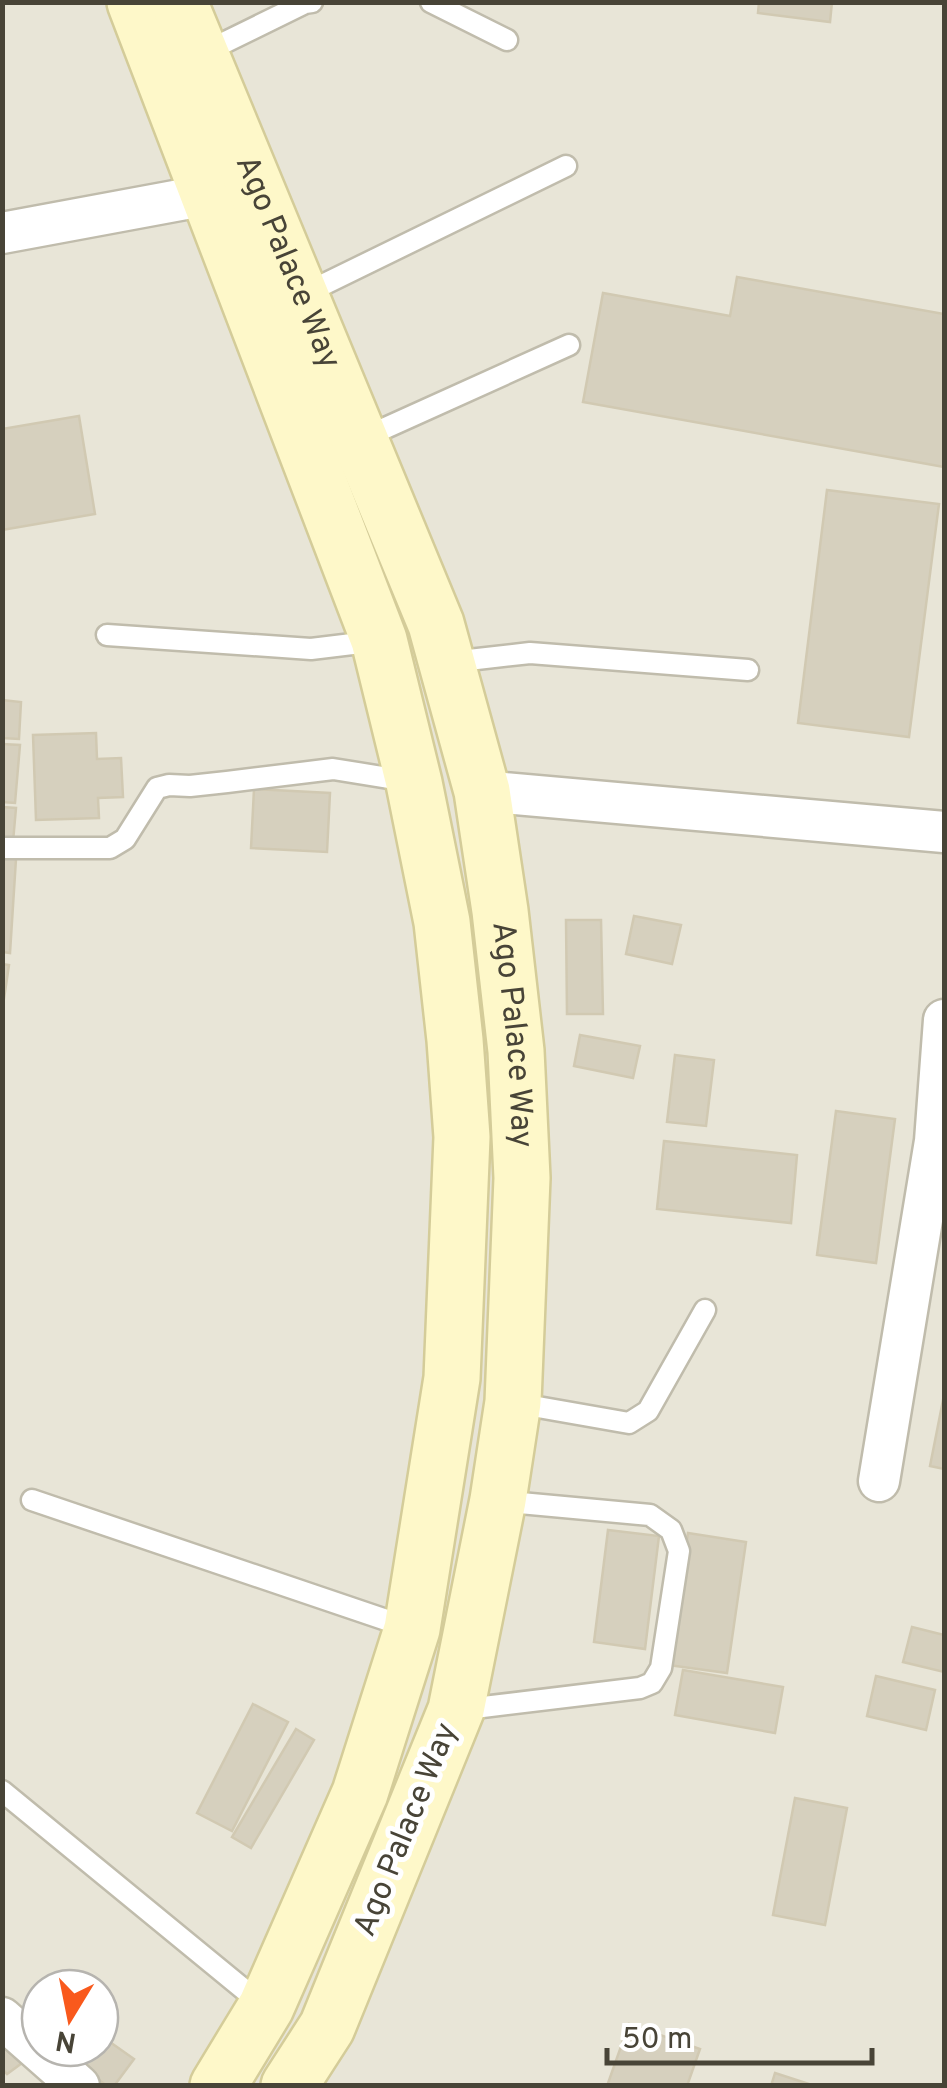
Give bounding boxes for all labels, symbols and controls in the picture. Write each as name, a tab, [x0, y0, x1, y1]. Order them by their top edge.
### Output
street label: Ago Palace Way	[225, 150, 349, 375]
street label: Ago Palace Way	[481, 920, 541, 1149]
street label: Ago Palace Way	[346, 1717, 468, 1943]
north arrow	[20, 1968, 120, 2068]
scale bar	[607, 2003, 872, 2065]
text: N	[53, 2020, 79, 2059]
text: 50 m	[622, 2022, 692, 2059]

